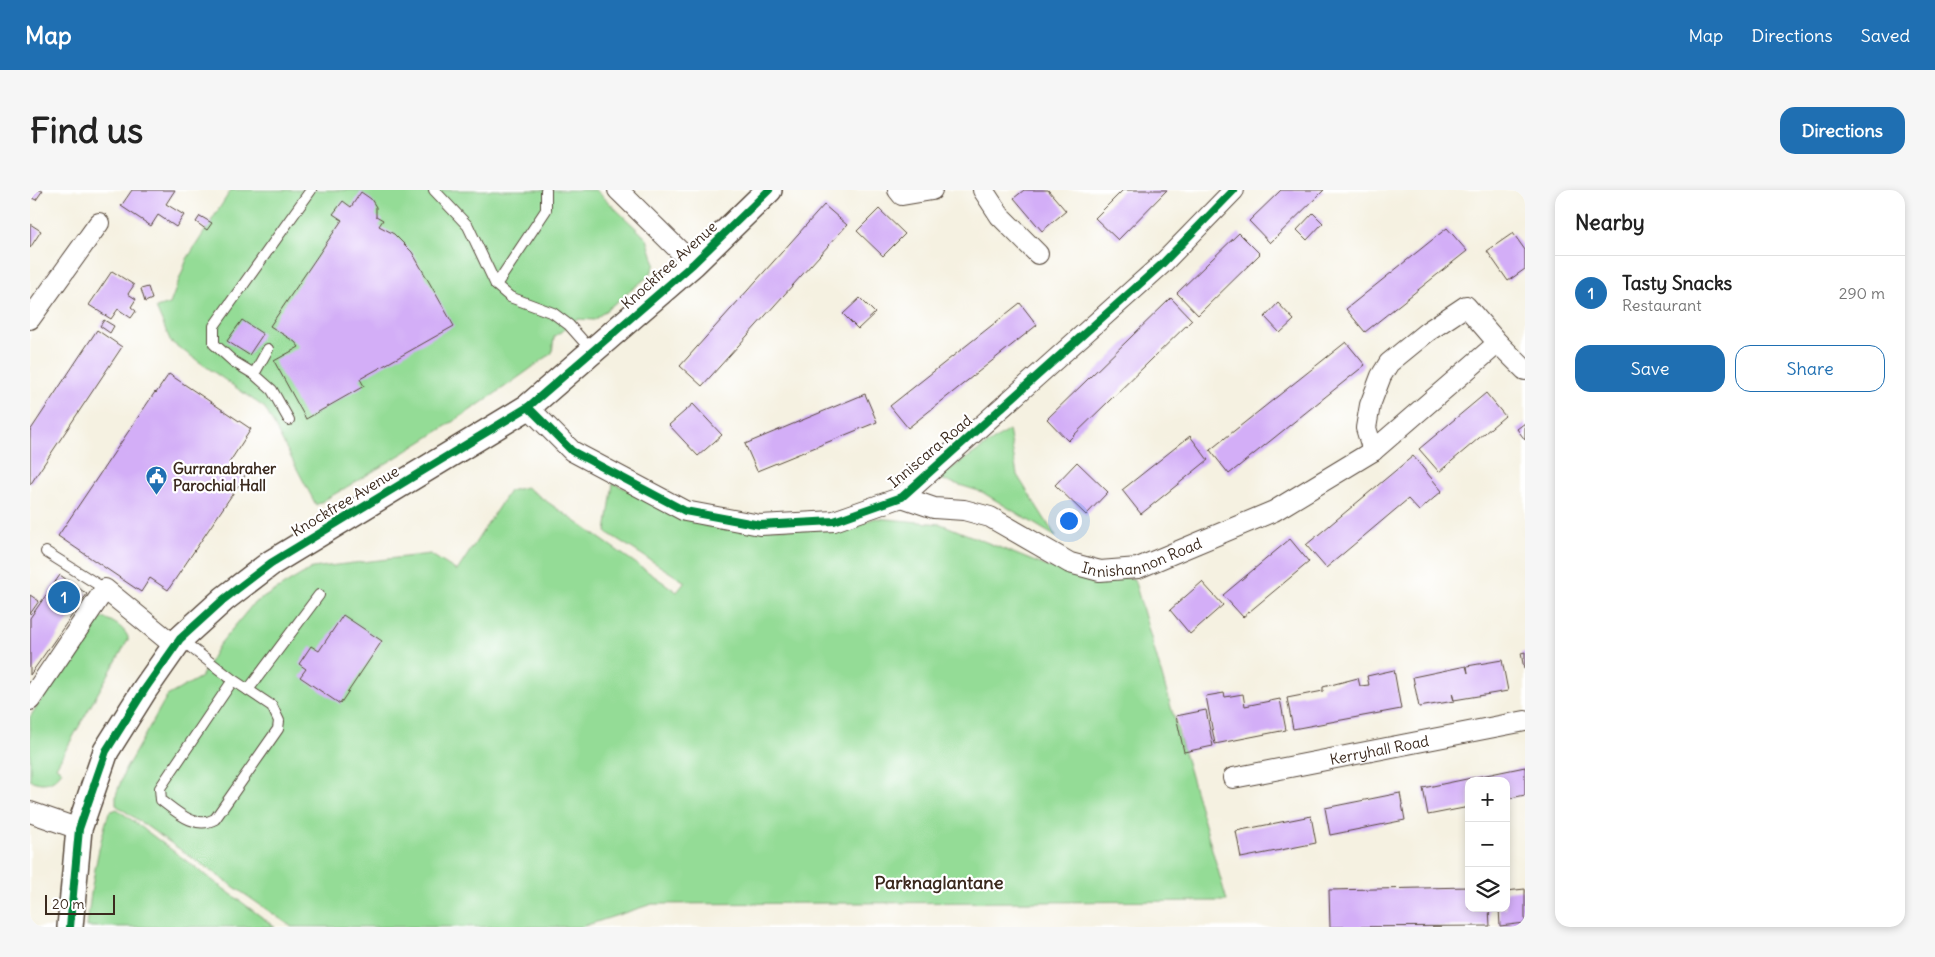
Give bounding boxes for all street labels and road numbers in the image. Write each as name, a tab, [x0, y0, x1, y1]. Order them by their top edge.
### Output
street label: Knockfree Avenue	[617, 217, 721, 313]
street label: Inniscara Road	[884, 410, 976, 491]
street label: Knockfree Avenue	[288, 461, 402, 541]
street label: Innishannon Road	[1080, 533, 1205, 581]
street label: Kerryhall Road	[1328, 730, 1431, 768]

